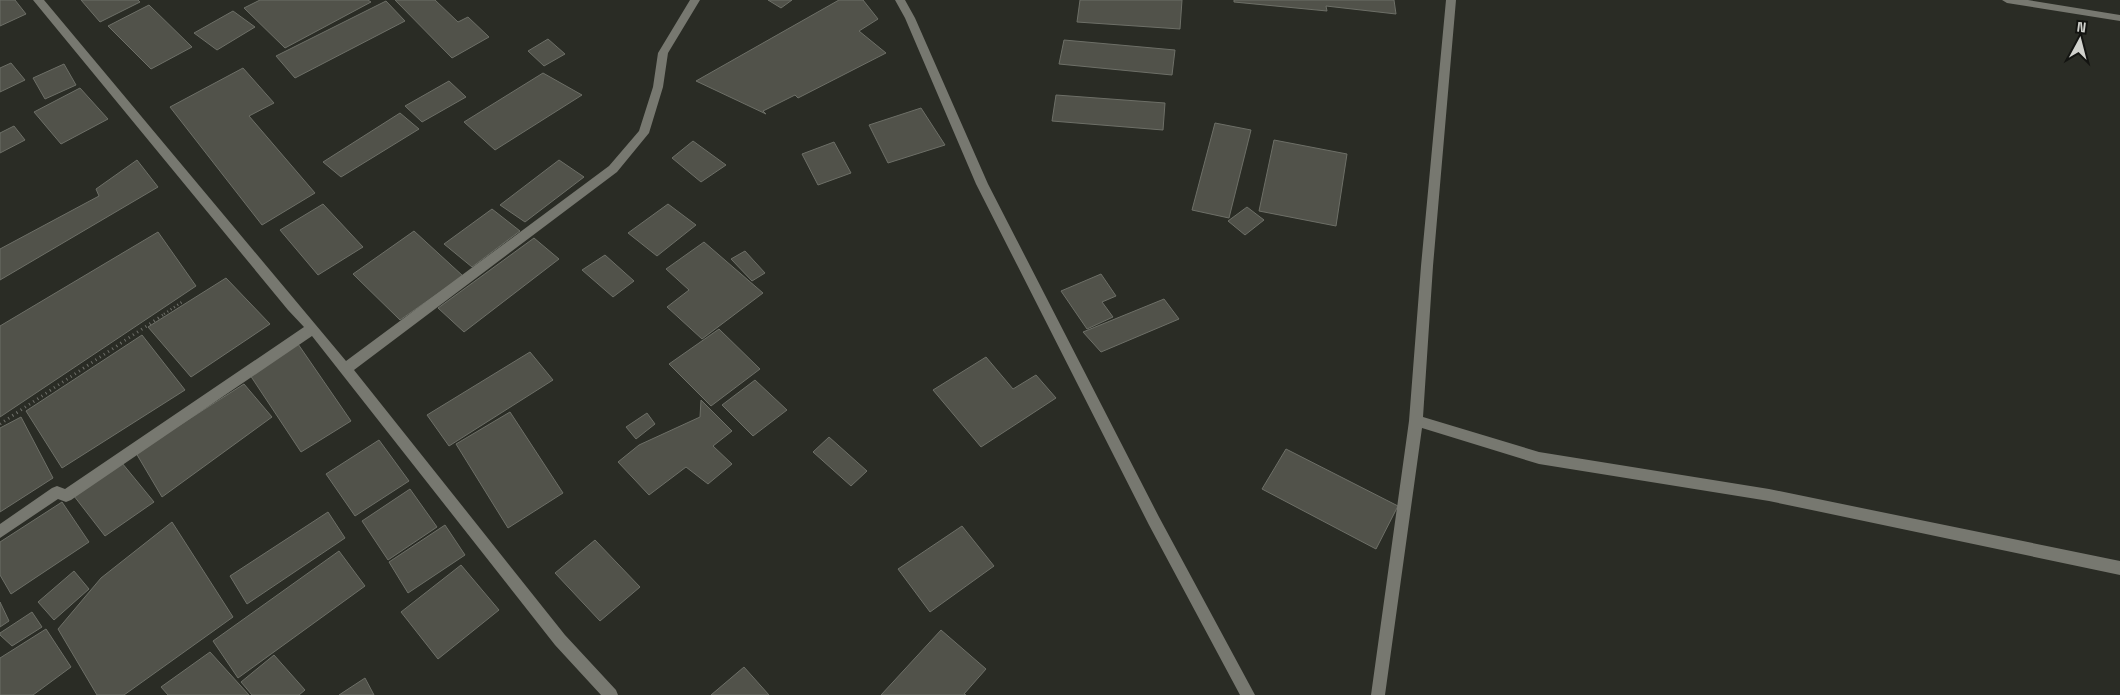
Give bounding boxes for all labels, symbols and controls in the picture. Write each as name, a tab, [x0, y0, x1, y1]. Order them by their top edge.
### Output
north arrow	[2055, 15, 2105, 65]
text: N	[2076, 18, 2087, 37]

